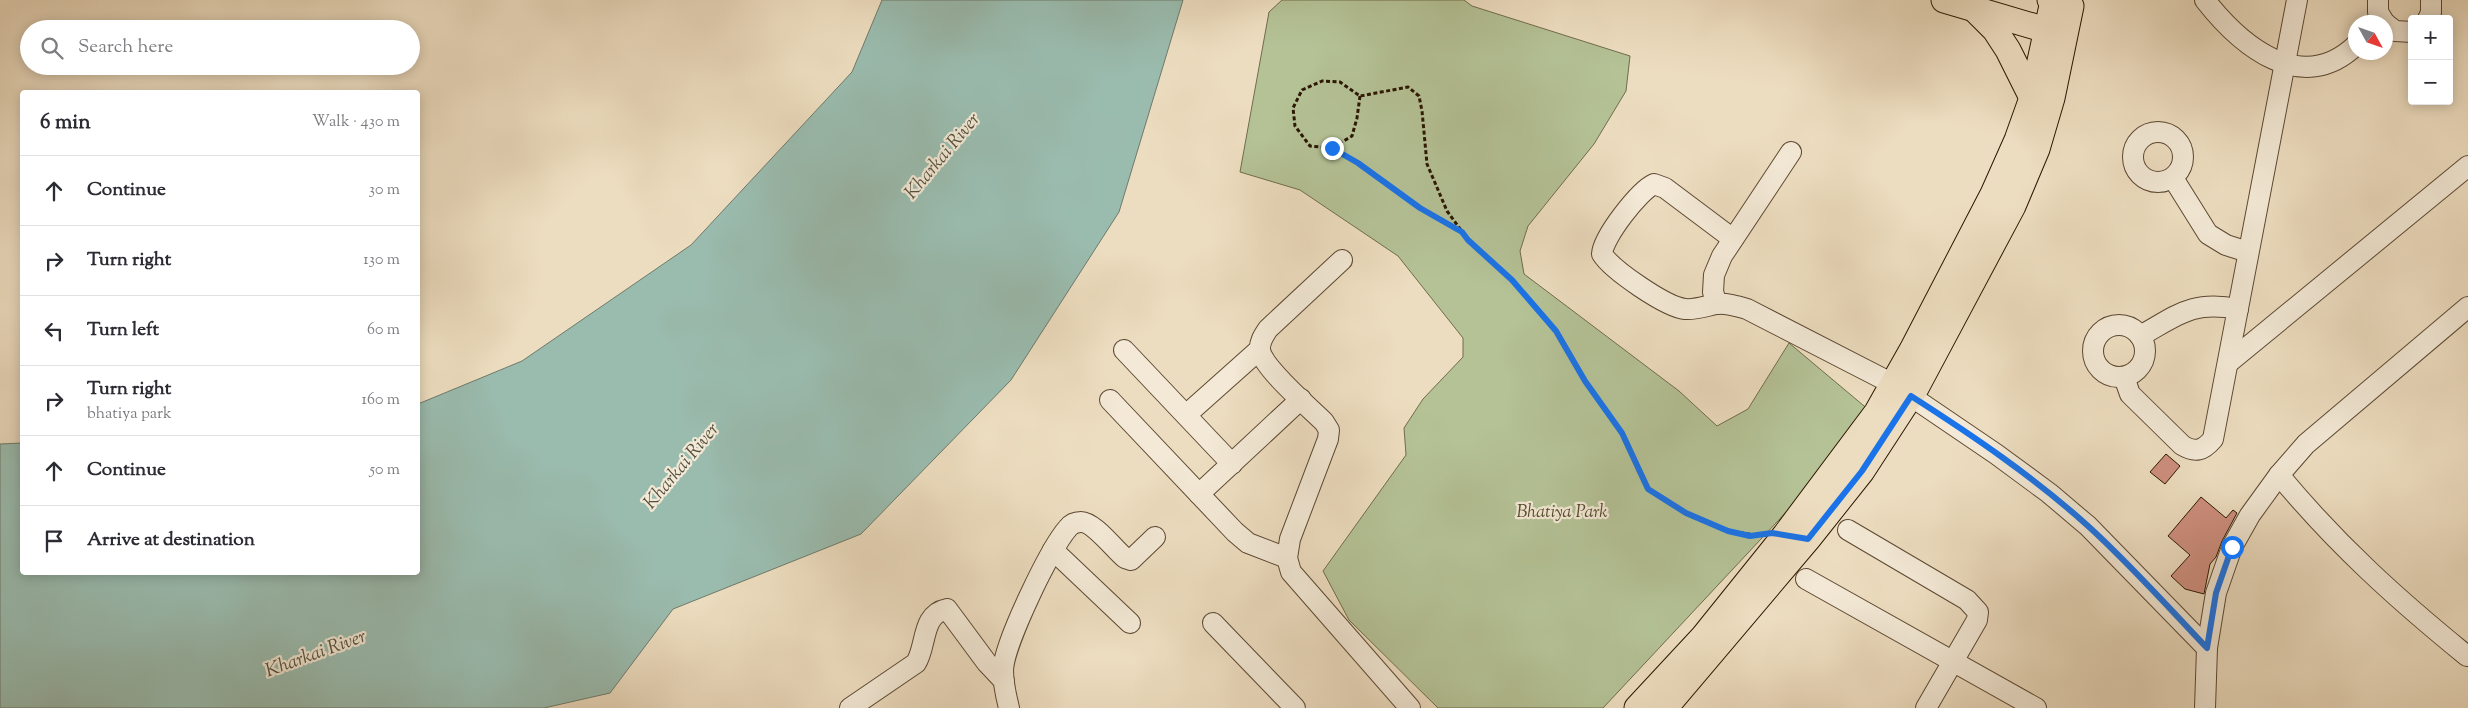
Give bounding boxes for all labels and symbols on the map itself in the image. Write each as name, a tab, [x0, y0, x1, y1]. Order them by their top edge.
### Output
north arrow	[2348, 15, 2393, 60]
water label: Kharkai River	[899, 107, 987, 206]
route end	[1321, 137, 1344, 160]
water label: Kharkai River	[638, 417, 726, 516]
park label: Bhatiya Park	[1517, 500, 1607, 526]
route start	[2221, 536, 2244, 559]
water label: Kharkai River	[262, 623, 370, 685]

